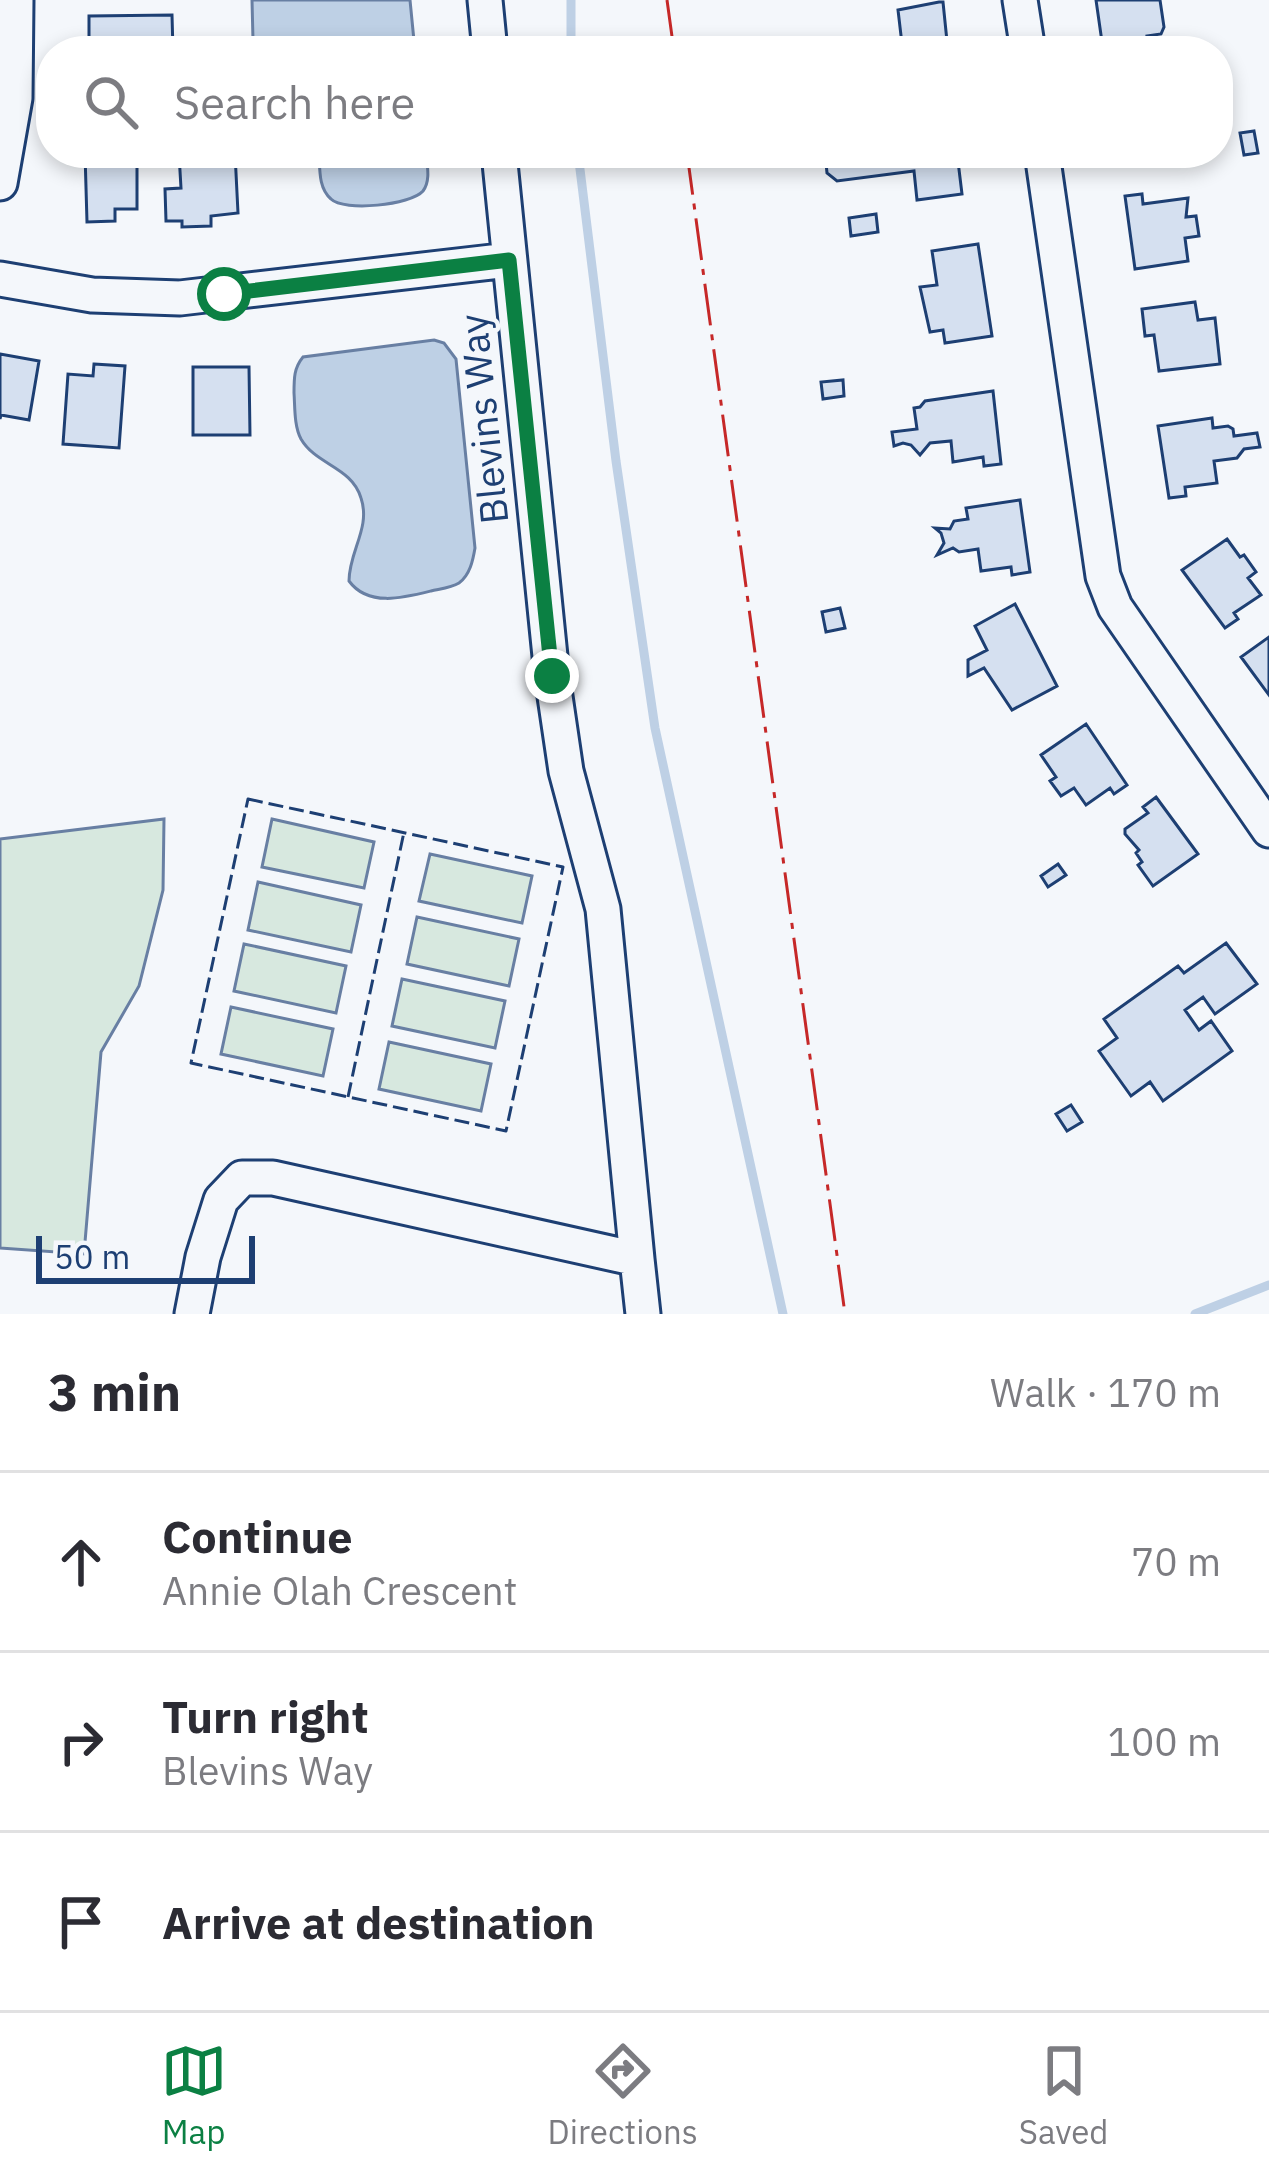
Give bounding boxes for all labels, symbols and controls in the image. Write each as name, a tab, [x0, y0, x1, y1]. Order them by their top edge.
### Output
search box	[36, 36, 1233, 168]
icon: search	[78, 69, 144, 135]
text: Search here	[174, 73, 415, 131]
route start	[197, 267, 251, 321]
street label: Blevins Way	[447, 311, 519, 527]
route end	[525, 649, 579, 703]
scale bar	[36, 1230, 255, 1283]
text: 50 m	[54, 1235, 130, 1278]
text: 3 min	[48, 1359, 181, 1425]
text: Walk · 170 m	[990, 1367, 1221, 1418]
text: Continue	[162, 1507, 353, 1565]
icon: ahead	[48, 1529, 114, 1595]
text: 70 m	[1131, 1536, 1221, 1587]
text: Annie Olah Crescent	[162, 1565, 517, 1616]
text: Turn right	[162, 1687, 369, 1745]
icon: right	[48, 1709, 114, 1775]
text: 100 m	[1108, 1716, 1221, 1767]
text: Blevins Way	[162, 1745, 373, 1796]
icon: arrive	[48, 1889, 114, 1955]
text: Arrive at destination	[162, 1893, 595, 1951]
tab: Map	[161, 2038, 227, 2153]
tab: Directions	[548, 2038, 698, 2153]
tab: Saved	[1019, 2038, 1108, 2153]

